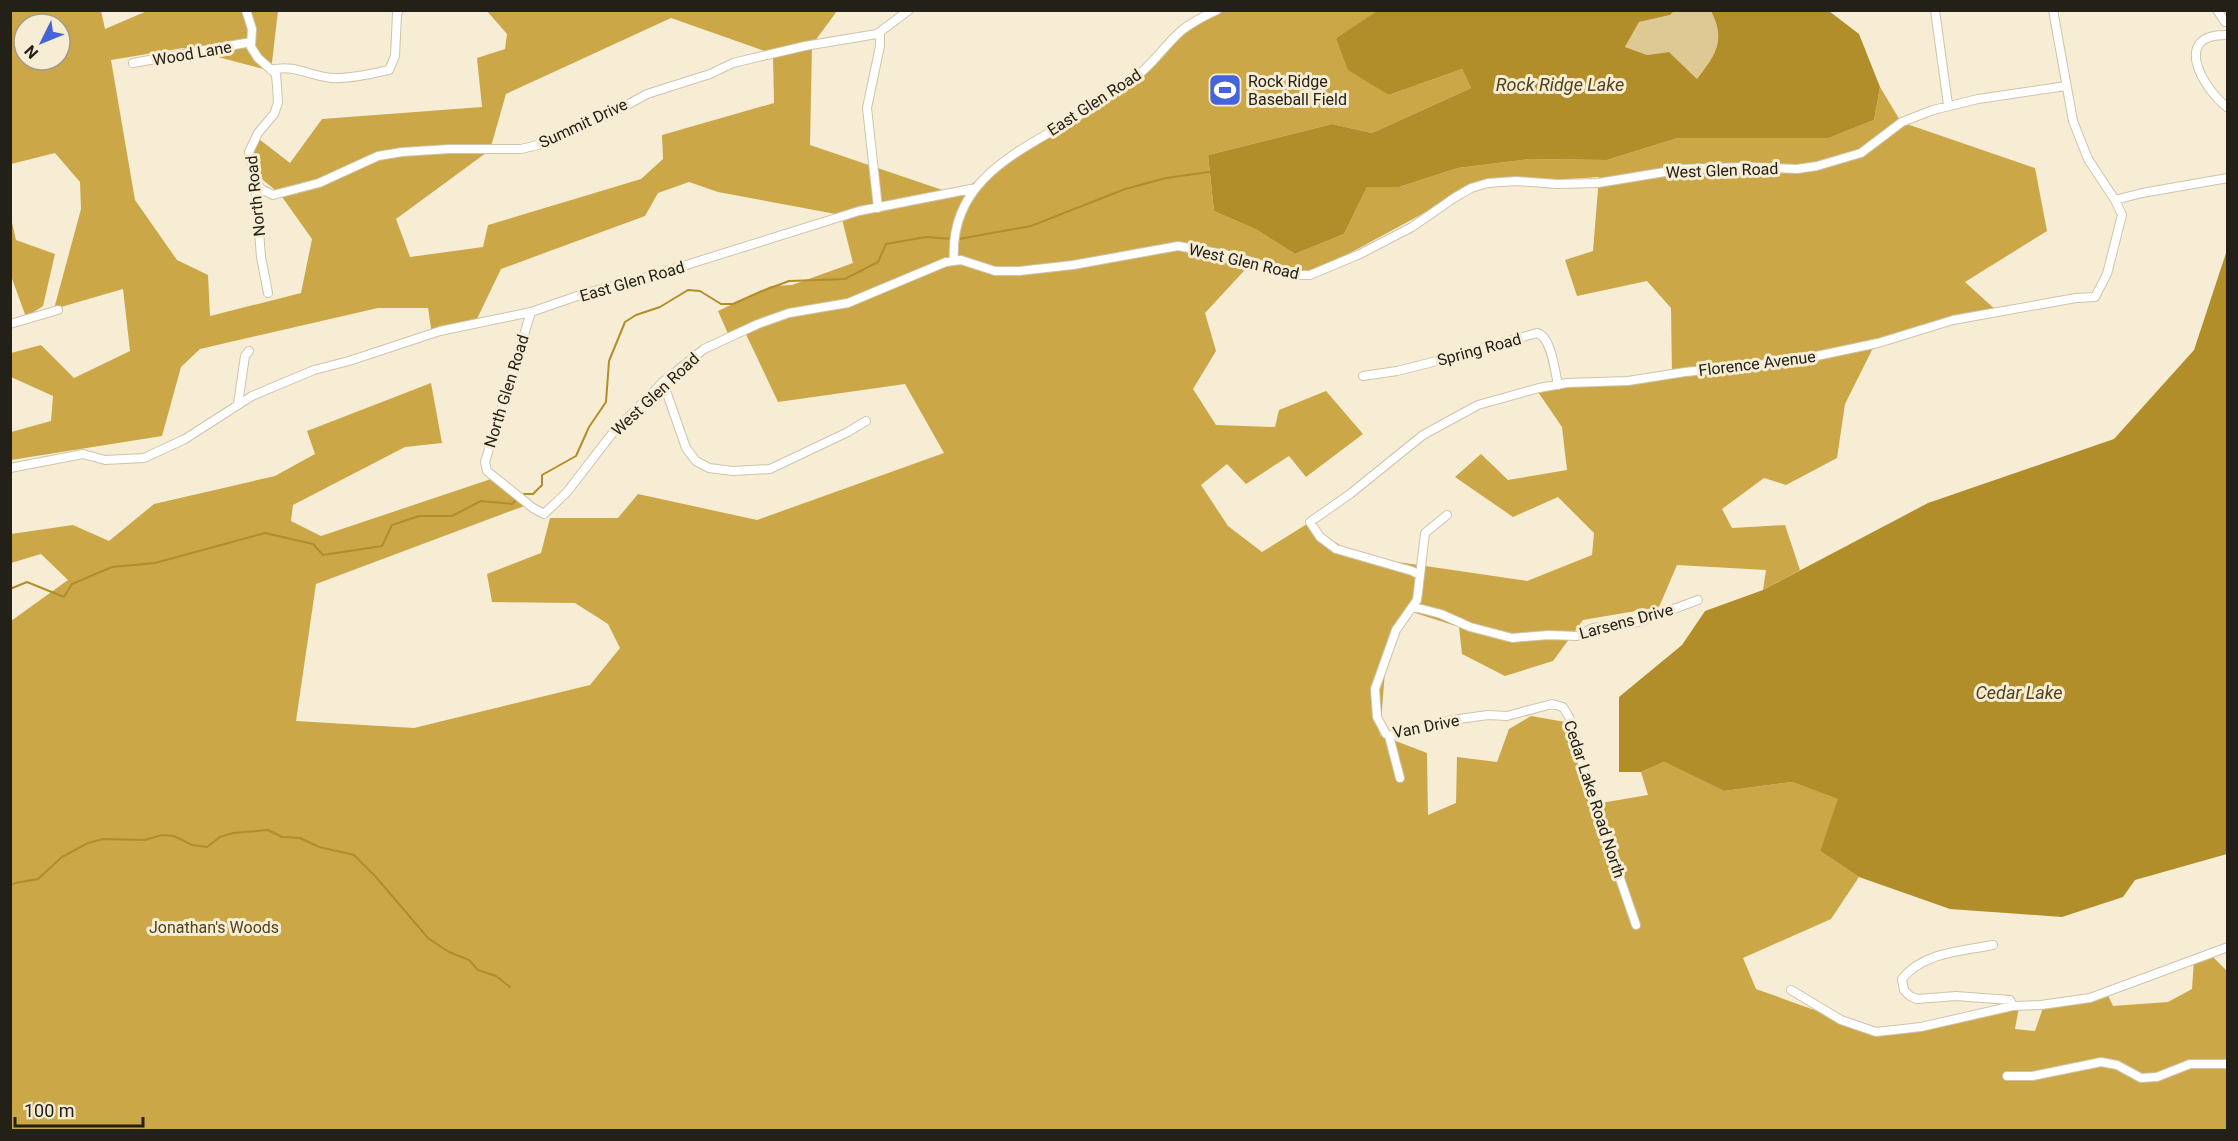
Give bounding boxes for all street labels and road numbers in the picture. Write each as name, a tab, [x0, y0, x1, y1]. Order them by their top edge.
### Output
street label: Wood Lane	[151, 37, 233, 70]
street label: East Glen Road	[1044, 65, 1145, 140]
street label: Summit Drive	[536, 95, 630, 152]
street label: North Road	[242, 155, 269, 237]
street label: West Glen Road	[1665, 159, 1779, 182]
street label: West Glen Road	[1187, 240, 1301, 283]
street label: East Glen Road	[578, 257, 687, 306]
street label: Spring Road	[1435, 329, 1523, 370]
street label: North Glen Road	[480, 332, 533, 450]
street label: Florence Avenue	[1698, 347, 1817, 380]
street label: West Glen Road	[608, 349, 703, 440]
street label: Larsens Drive	[1577, 600, 1675, 643]
street label: Van Drive	[1391, 711, 1461, 742]
street label: Cedar Lake Road North	[1560, 718, 1629, 880]

